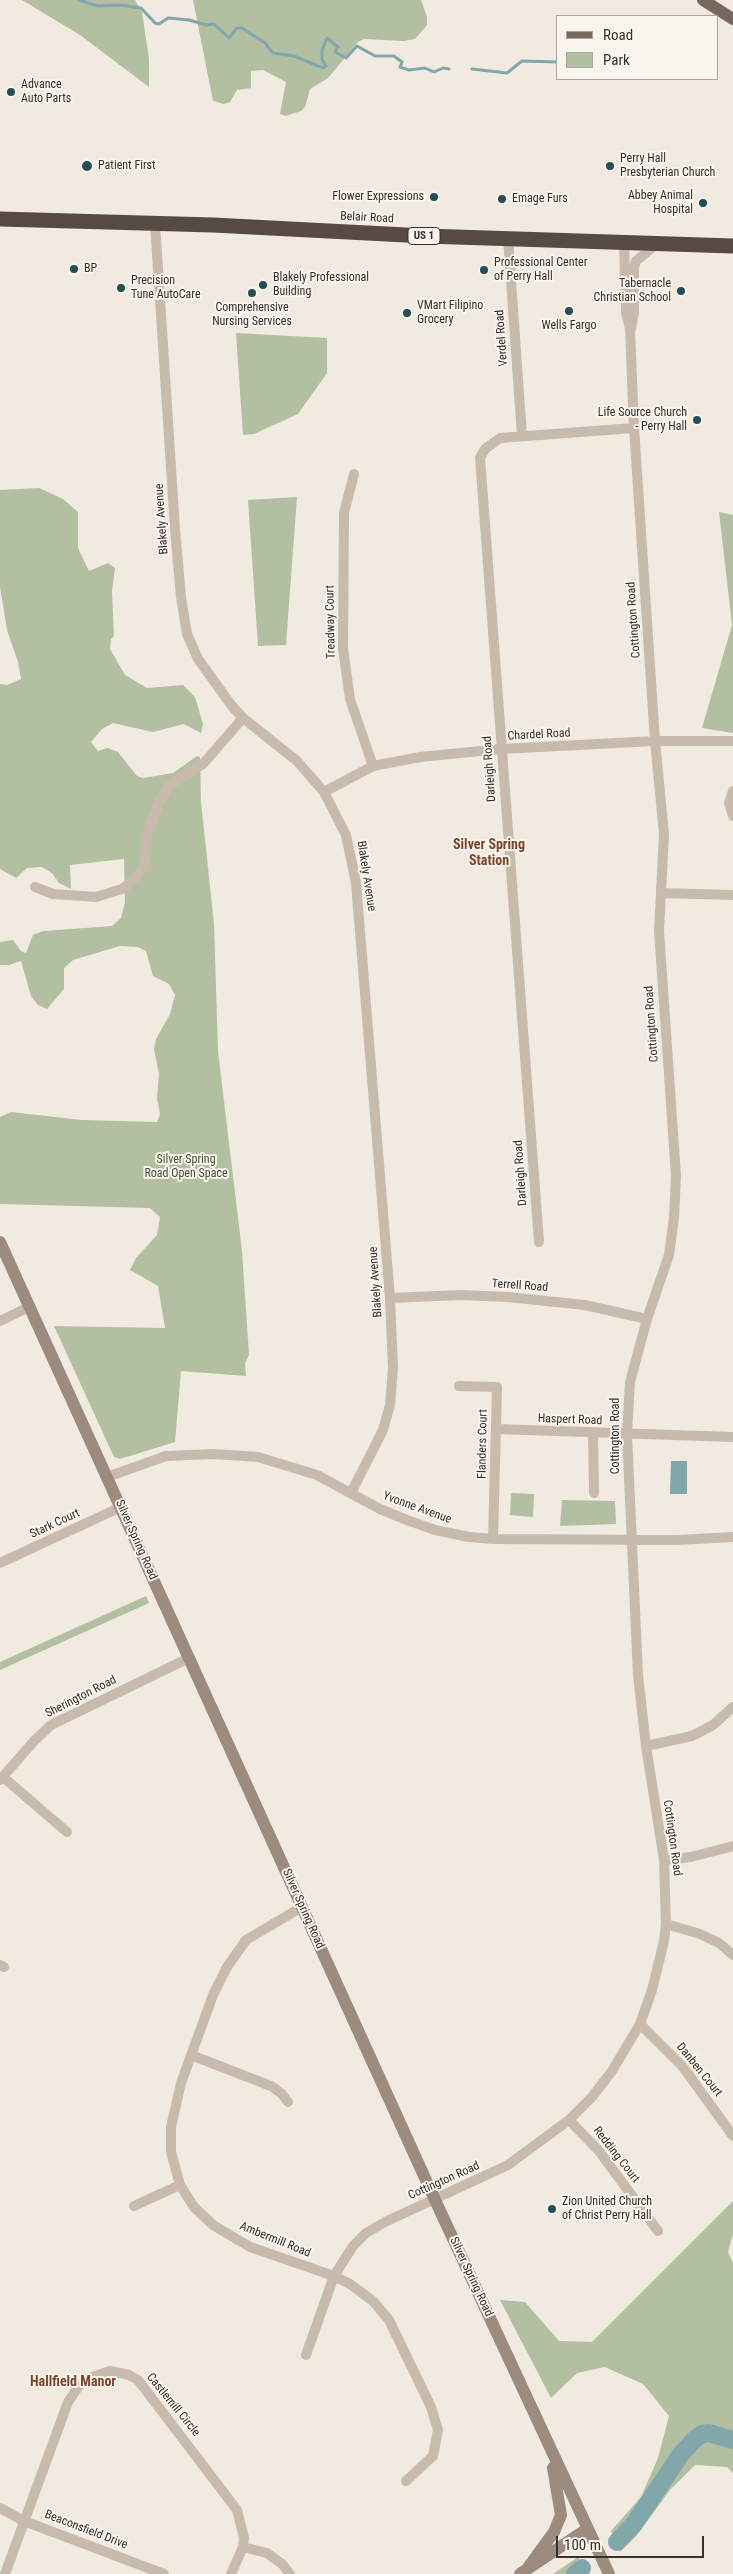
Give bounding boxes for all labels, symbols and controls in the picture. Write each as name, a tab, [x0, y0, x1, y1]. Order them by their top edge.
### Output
legend	[556, 15, 718, 80]
text: Road	[603, 26, 633, 44]
text: Park	[603, 51, 630, 69]
place label: Advance Auto Parts	[21, 78, 71, 106]
marker: Advance Auto Parts	[5, 86, 17, 98]
place label: Perry Hall Presbyterian Church	[620, 152, 715, 180]
marker: Patient First	[80, 159, 94, 173]
place label: Patient First	[98, 159, 156, 173]
marker: Perry Hall Presbyterian Church	[604, 160, 616, 172]
place label: Abbey Animal Hospital	[628, 189, 693, 217]
place label: Flower Expressions	[332, 190, 424, 204]
marker: Flower Expressions	[428, 191, 440, 203]
place label: Emage Furs	[512, 192, 568, 206]
marker: Emage Furs	[496, 193, 508, 205]
marker: Abbey Animal Hospital	[697, 197, 709, 209]
street label: Belair Road	[340, 209, 394, 227]
road number: US 1	[408, 228, 440, 245]
place label: Professional Center of Perry Hall	[494, 256, 587, 284]
place label: BP	[84, 262, 97, 276]
marker: BP	[68, 263, 80, 275]
marker: Professional Center of Perry Hall	[478, 264, 490, 276]
place label: Blakely Professional Building	[273, 271, 369, 299]
place label: Precision Tune AutoCare	[131, 274, 201, 302]
place label: Tabernacle Christian School	[594, 277, 671, 305]
marker: Blakely Professional Building	[257, 279, 269, 291]
marker: Precision Tune AutoCare	[115, 282, 127, 294]
marker: Tabernacle Christian School	[675, 285, 687, 297]
marker: Comprehensive Nursing Services	[246, 287, 258, 299]
place label: VMart Filipino Grocery	[417, 299, 483, 327]
place label: Comprehensive Nursing Services	[212, 301, 292, 329]
marker: Wells Fargo	[563, 305, 575, 317]
marker: VMart Filipino Grocery	[401, 307, 413, 319]
street label: Verdel Road	[493, 309, 511, 367]
place label: Wells Fargo	[541, 319, 597, 333]
place label: Life Source Church - Perry Hall	[598, 406, 687, 434]
marker: Life Source Church - Perry Hall	[691, 414, 703, 426]
street label: Blakely Avenue	[152, 483, 172, 555]
street label: Cottington Road	[624, 581, 644, 659]
street label: Treadway Court	[323, 585, 339, 659]
street label: Chardel Road	[507, 726, 571, 744]
street label: Darleigh Road	[481, 736, 499, 802]
district label: Silver Spring Station	[453, 837, 525, 870]
street label: Blakely Avenue	[353, 840, 379, 912]
street label: Cottington Road	[642, 985, 662, 1063]
street label: Darleigh Road	[512, 1140, 530, 1206]
park label: Silver Spring Road Open Space	[144, 1153, 228, 1181]
street label: Blakely Avenue	[366, 1246, 386, 1318]
street label: Terrell Road	[491, 1277, 549, 1295]
street label: Cottington Road	[609, 1398, 623, 1474]
street label: Flanders Court	[475, 1409, 491, 1479]
street label: Haspert Road	[537, 1412, 603, 1428]
street label: Yvonne Avenue	[381, 1489, 453, 1527]
street label: Silver Spring Road	[112, 1498, 160, 1582]
street label: Stark Court	[28, 1506, 82, 1542]
street label: Sherington Road	[43, 1673, 119, 1721]
street label: Cottington Road	[660, 1799, 684, 1877]
street label: Silver Spring Road	[279, 1867, 327, 1951]
street label: Danben Court	[673, 2040, 725, 2100]
street label: Redding Court	[590, 2124, 642, 2186]
street label: Cottington Road	[406, 2159, 482, 2203]
place label: Zion United Church of Christ Perry Hall	[562, 2195, 652, 2223]
marker: Zion United Church of Christ Perry Hall	[546, 2203, 558, 2215]
street label: Ambermill Road	[237, 2219, 313, 2261]
street label: Silver Spring Road	[446, 2235, 496, 2319]
street label: Castlemill Circle	[143, 2371, 203, 2439]
district label: Hallfield Manor	[30, 2374, 116, 2390]
street label: Beaconsfield Drive	[42, 2508, 130, 2552]
scale bar	[558, 2526, 706, 2558]
text: 100 m	[564, 2536, 601, 2554]

